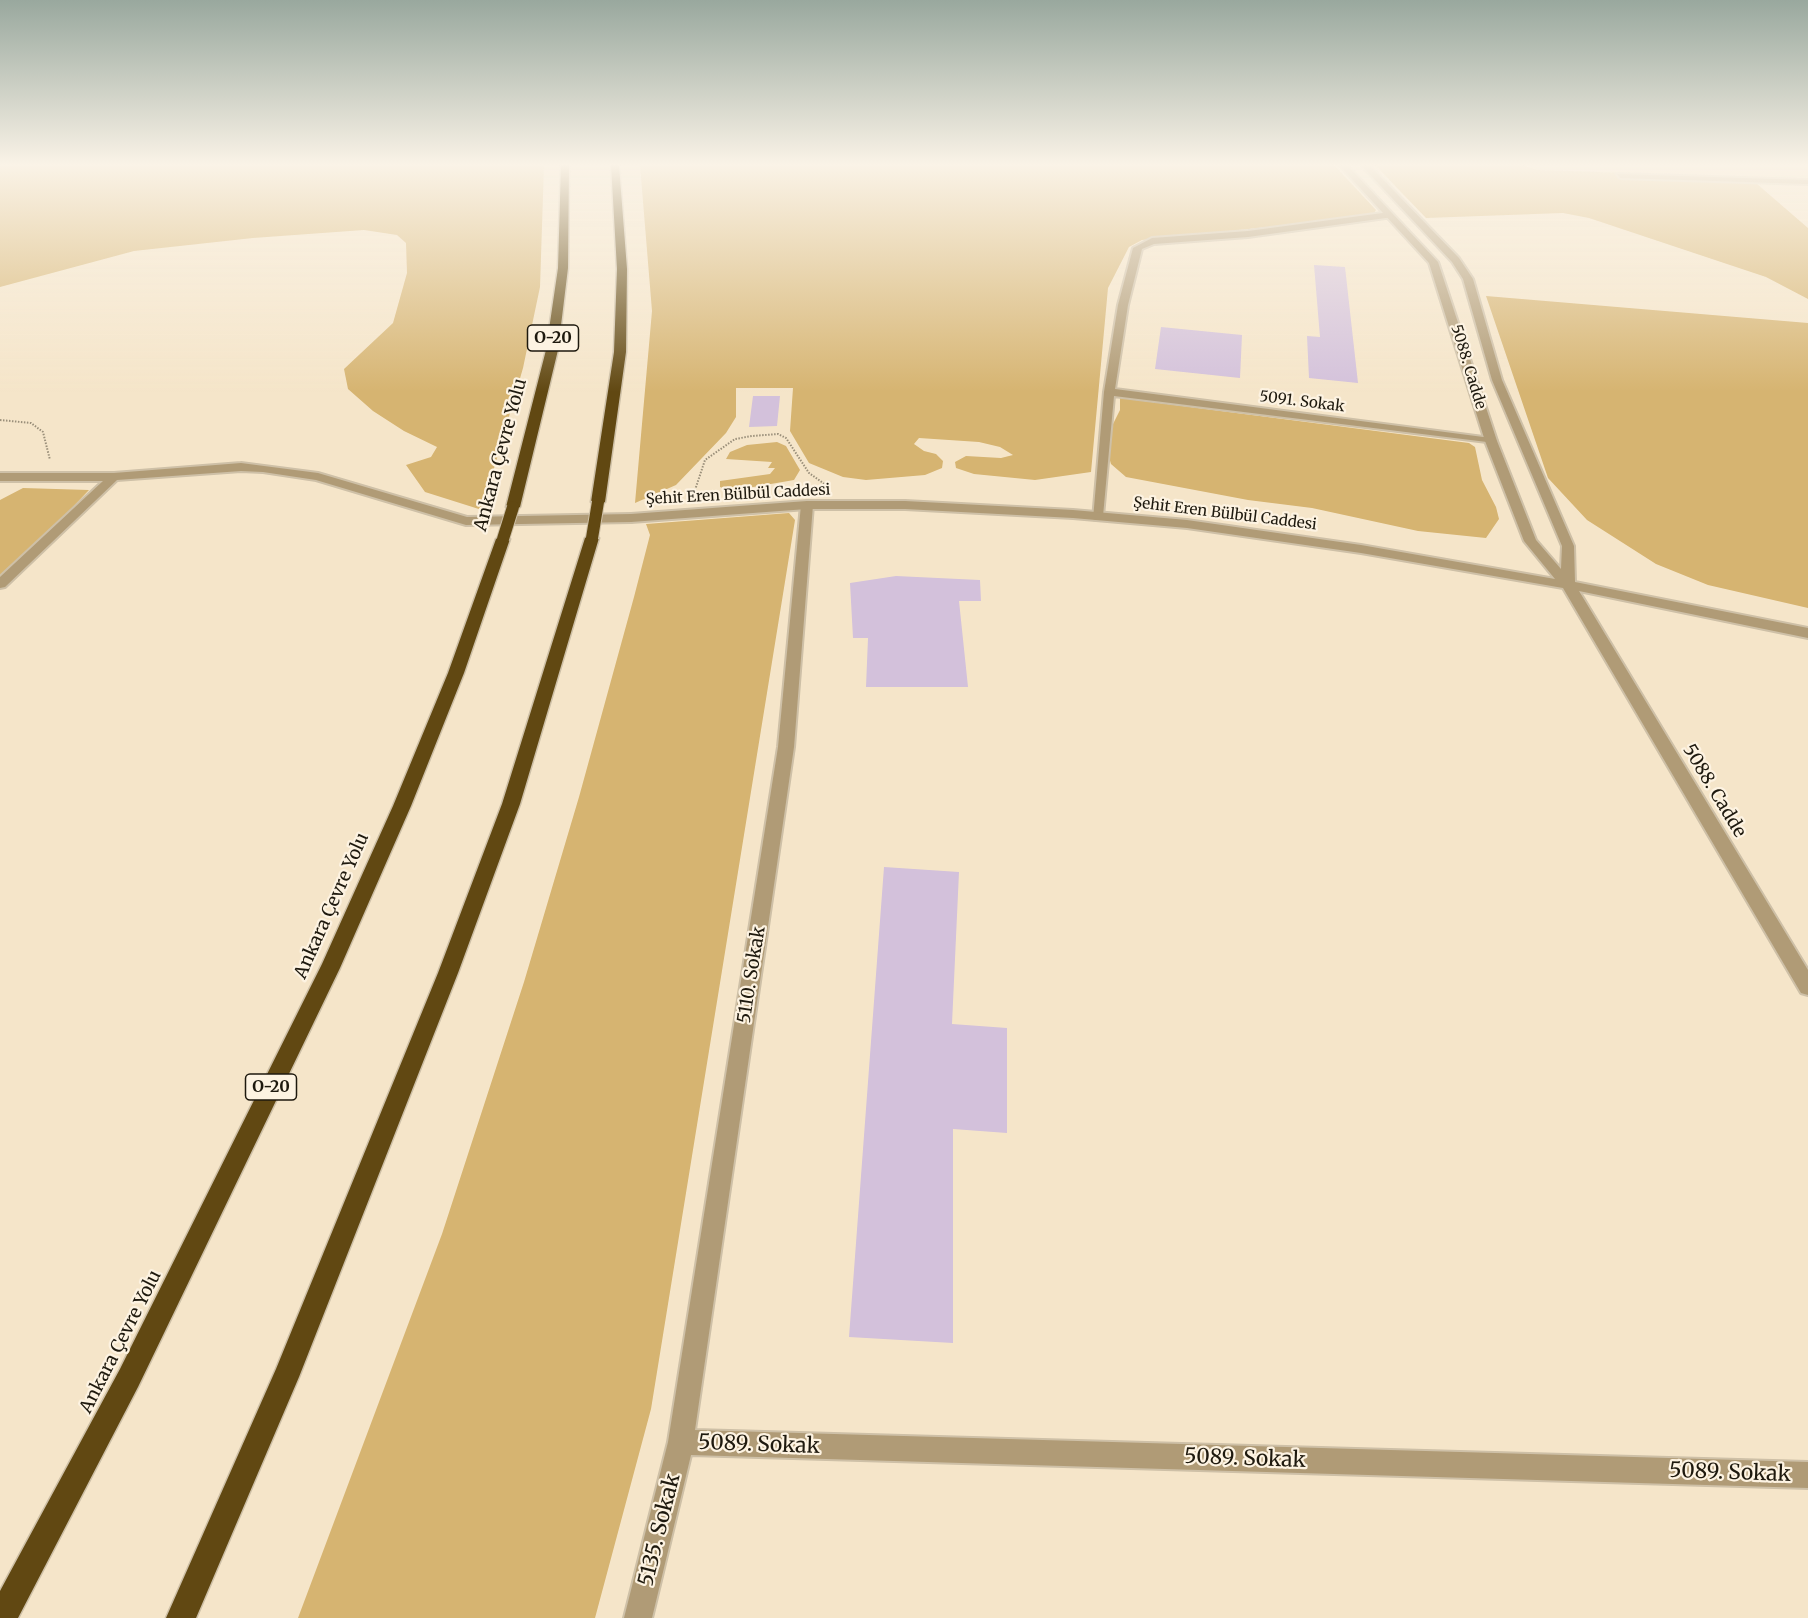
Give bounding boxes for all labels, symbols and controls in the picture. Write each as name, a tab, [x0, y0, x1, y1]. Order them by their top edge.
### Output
street label: 5088. Cadde	[1447, 323, 1489, 411]
road number: O-20	[528, 325, 578, 351]
street label: Ankara Çevre Yolu	[470, 376, 532, 534]
street label: 5091. Sokak	[1258, 388, 1346, 416]
street label: Şehit Eren Bülbül Caddesi	[645, 481, 831, 509]
street label: Şehit Eren Bülbül Caddesi	[1132, 494, 1318, 534]
street label: 5088. Cadde	[1678, 741, 1750, 841]
street label: Ankara Çevre Yolu	[290, 830, 374, 982]
street label: 5110. Sokak	[734, 925, 770, 1025]
road number: O-20	[246, 1074, 296, 1100]
street label: Ankara Çevre Yolu	[76, 1267, 166, 1417]
street label: 5089. Sokak	[698, 1430, 820, 1460]
street label: 5089. Sokak	[1184, 1444, 1306, 1474]
street label: 5089. Sokak	[1669, 1458, 1791, 1488]
street label: 5135. Sokak	[634, 1471, 686, 1589]

